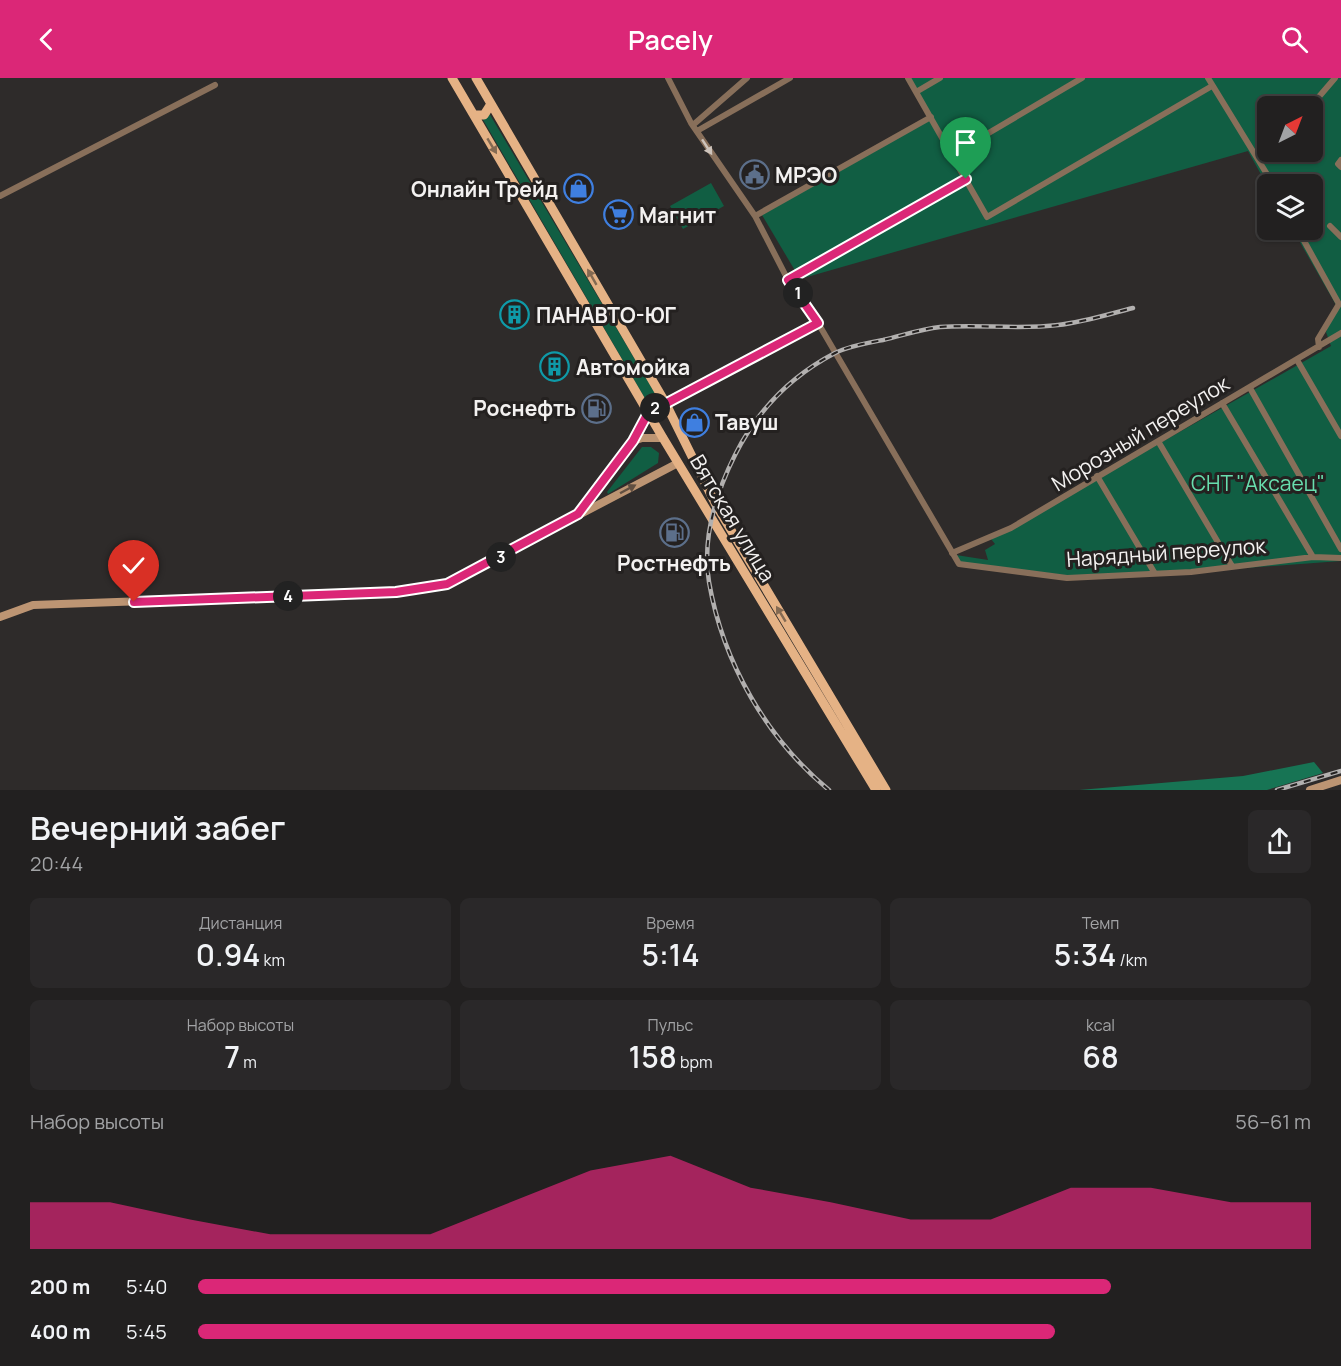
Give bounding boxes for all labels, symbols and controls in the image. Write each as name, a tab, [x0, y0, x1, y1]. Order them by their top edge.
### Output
text: Pacely	[628, 21, 713, 58]
icon: back	[30, 23, 63, 56]
icon: search	[1278, 23, 1311, 56]
north arrow	[1257, 96, 1323, 162]
map controls	[1257, 96, 1323, 240]
pin	[940, 117, 991, 179]
icon: arrive	[949, 126, 982, 159]
one-way arrow	[487, 138, 498, 154]
one-way arrow	[702, 139, 713, 155]
public building icon: МРЭО	[738, 159, 770, 191]
place label: МРЭО	[775, 161, 837, 189]
shop icon: Онлайн Трейд	[563, 173, 595, 205]
button: layers	[1257, 174, 1323, 240]
place label: Онлайн Трейд	[411, 175, 558, 203]
supermarket icon: Магнит	[602, 199, 634, 231]
place label: Магнит	[639, 201, 716, 229]
one-way arrow	[587, 268, 597, 285]
pin: 1	[783, 278, 813, 308]
text: 1	[794, 282, 802, 304]
building icon: ПАНАВТО-ЮГ	[499, 299, 531, 331]
place label: ПАНАВТО-ЮГ	[536, 301, 677, 329]
building icon: Автомойка	[539, 351, 571, 383]
place label: Автомойка	[576, 353, 690, 381]
street label: Морозный переулок	[1046, 369, 1234, 497]
fuel station icon: Роснефть	[581, 392, 613, 424]
pin: 2	[640, 393, 670, 423]
place label: Роснефть	[473, 394, 576, 422]
text: 2	[650, 397, 660, 419]
shop icon: Тавуш	[678, 406, 710, 438]
place label: Тавуш	[715, 408, 778, 436]
street label: Вятская улица	[684, 449, 782, 587]
park label: СНТ "Аксаец"	[1191, 469, 1325, 497]
one-way arrow	[620, 484, 637, 494]
fuel station icon: Ростнефть	[658, 516, 690, 548]
street label: Нарядный переулок	[1065, 531, 1267, 573]
pin	[108, 540, 159, 602]
pin: 3	[486, 542, 516, 572]
text: 3	[496, 546, 506, 568]
icon: check	[117, 549, 150, 582]
place label: Ростнефть	[617, 549, 731, 577]
pin: 4	[273, 581, 303, 611]
text: 4	[283, 585, 293, 607]
one-way arrow	[775, 606, 786, 622]
text: Вечерний забег	[30, 805, 286, 850]
button: share	[1248, 810, 1311, 873]
text: 20:44	[30, 850, 83, 877]
text: Дистанция	[199, 912, 282, 934]
text: Время	[646, 912, 695, 934]
text: Темп	[1082, 912, 1119, 934]
text: 0.94	[196, 934, 260, 975]
text: 5:14	[641, 934, 700, 975]
text: 5:34	[1054, 934, 1116, 975]
text: km	[260, 949, 285, 971]
text: /km	[1116, 949, 1147, 971]
text: Набор высоты	[187, 1014, 294, 1036]
text: Пульс	[648, 1014, 693, 1036]
text: kcal	[1086, 1014, 1115, 1036]
text: 7	[224, 1036, 240, 1077]
text: 158	[629, 1036, 677, 1077]
text: 68	[1082, 1036, 1119, 1077]
text: m	[240, 1051, 257, 1073]
text: bpm	[677, 1051, 712, 1073]
text: Набор высоты	[30, 1108, 164, 1135]
text: 56–61 m	[1235, 1108, 1311, 1135]
text: 200 m	[30, 1273, 90, 1300]
text: 5:40	[126, 1273, 168, 1300]
text: 400 m	[30, 1318, 90, 1345]
text: 5:45	[126, 1318, 167, 1345]

